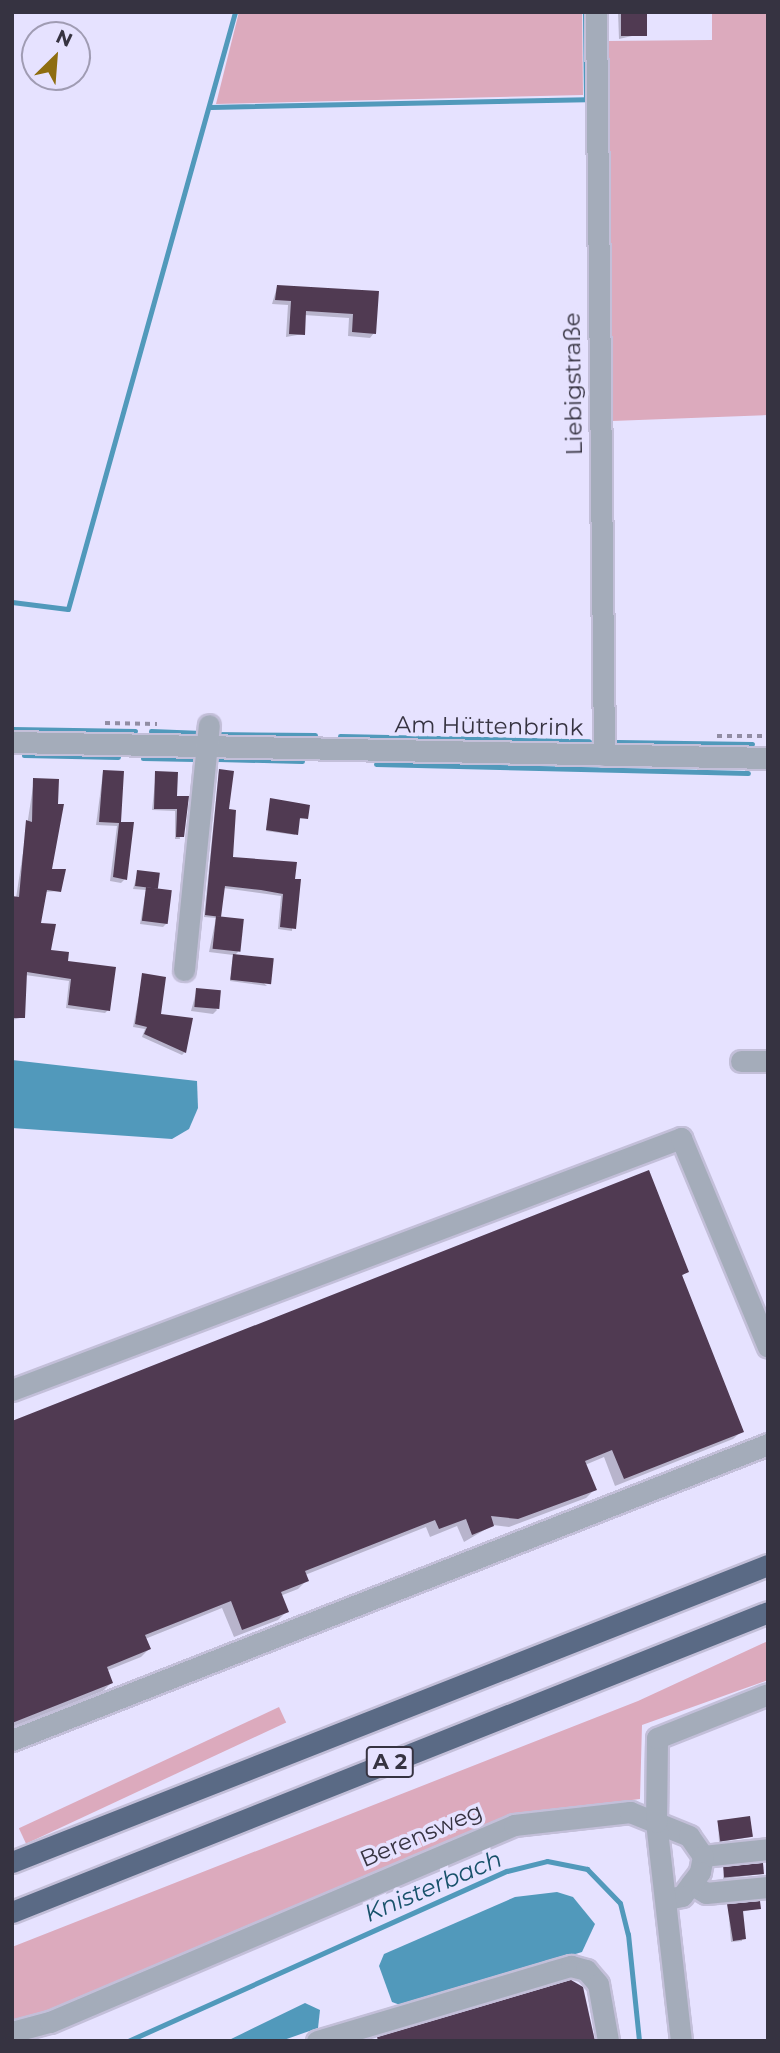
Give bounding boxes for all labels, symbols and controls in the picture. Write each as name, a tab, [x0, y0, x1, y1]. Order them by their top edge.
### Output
north arrow	[21, 21, 91, 91]
text: N	[52, 25, 76, 52]
street label: Liebigstraße	[558, 312, 588, 456]
street label: Am Hüttenbrink	[394, 711, 584, 741]
road number: A 2	[366, 1744, 414, 1780]
street label: Berensweg	[356, 1797, 486, 1873]
water label: Knisterbach	[360, 1844, 506, 1928]

